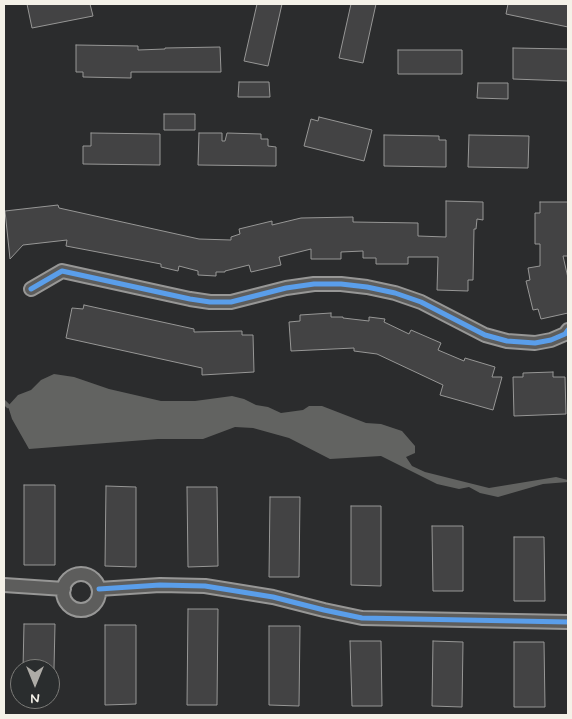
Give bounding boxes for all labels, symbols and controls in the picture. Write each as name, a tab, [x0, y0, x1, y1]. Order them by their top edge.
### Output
north arrow	[10, 659, 60, 709]
text: N	[30, 689, 40, 707]

